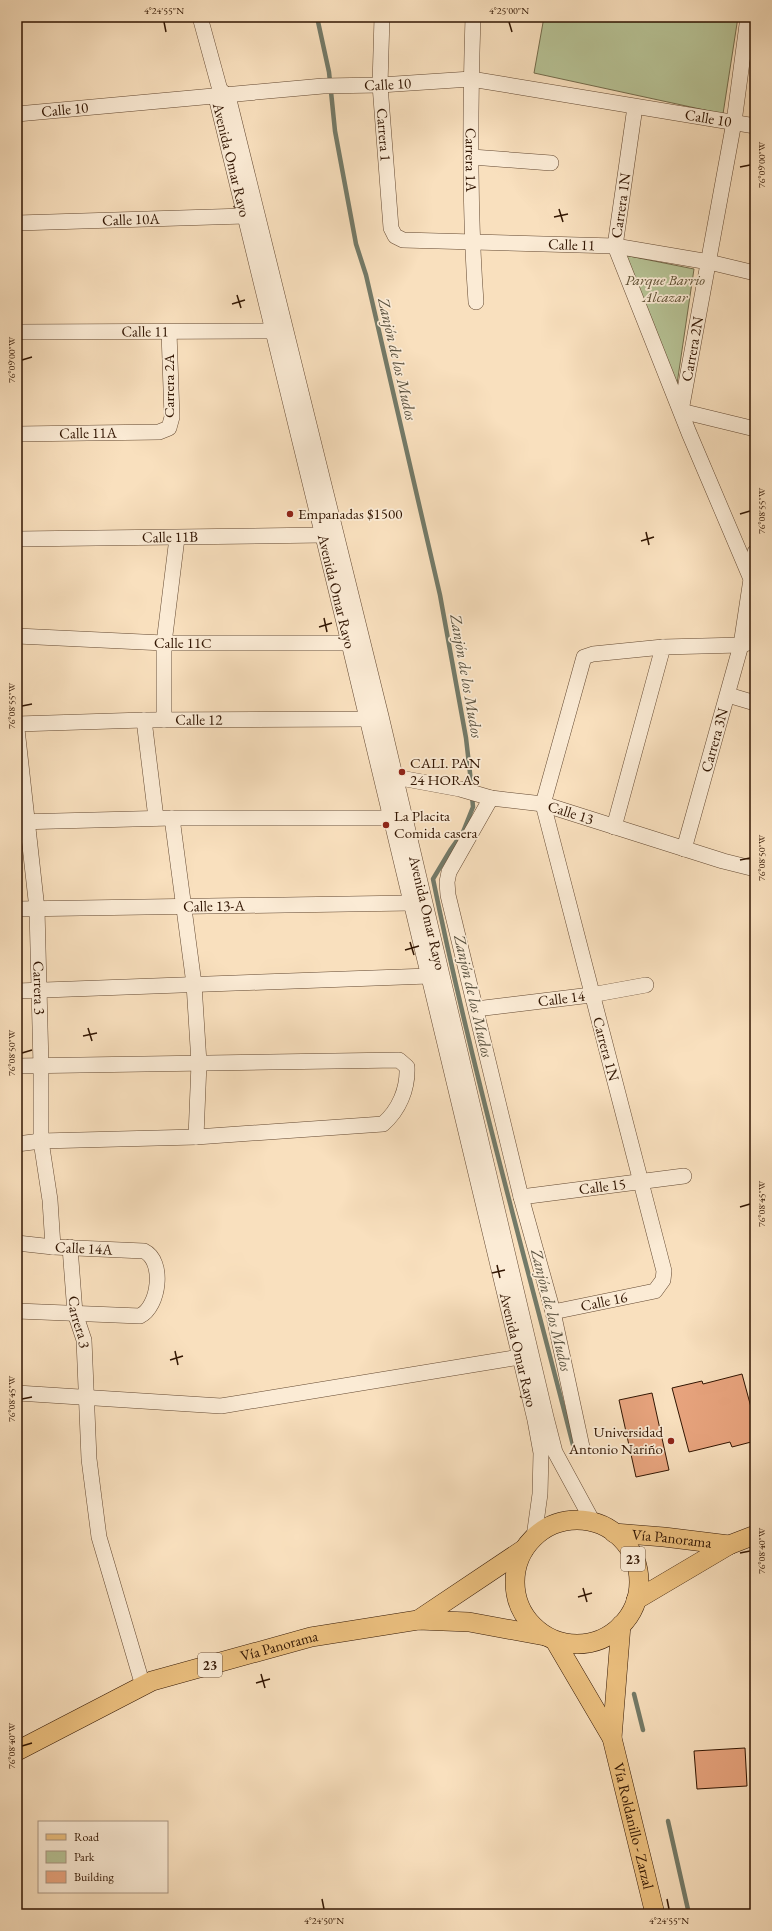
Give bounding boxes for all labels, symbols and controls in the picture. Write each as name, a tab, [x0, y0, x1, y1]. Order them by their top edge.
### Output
text: 4°24'55"N	[144, 4, 184, 17]
text: 4°25'00"N	[489, 4, 529, 17]
street label: Calle 10	[364, 73, 412, 94]
street label: Calle 10	[40, 98, 89, 121]
street label: Avenida Omar Rayo	[209, 100, 255, 219]
street label: Calle 10	[684, 105, 733, 131]
street label: Carrera 1	[373, 107, 396, 162]
street label: Carrera 1A	[462, 128, 481, 193]
text: 76°09'00"W	[755, 141, 768, 188]
street label: Carrera 1N	[606, 171, 634, 239]
street label: Calle 10A	[102, 209, 161, 229]
street label: Calle 11	[548, 234, 595, 254]
park label: Parque Barrio Alcazar	[625, 270, 705, 306]
water label: Zanjón de los Mudos	[373, 295, 422, 423]
street label: Carrera 2N	[677, 315, 707, 383]
street label: Calle 11	[121, 321, 169, 341]
text: 76°09'00"W	[5, 336, 18, 383]
street label: Carrera 2A	[159, 353, 178, 418]
street label: Calle 11A	[59, 423, 117, 442]
text: 76°08'55"W	[755, 487, 768, 534]
place label: Empanadas $1500	[298, 504, 402, 523]
marker: Empanadas $1500	[285, 509, 295, 519]
street label: Calle 11B	[142, 527, 198, 546]
street label: Avenida Omar Rayo	[314, 531, 360, 650]
water label: Zanjón de los Mudos	[445, 612, 488, 740]
street label: Calle 11C	[154, 633, 212, 652]
text: 76°08'55"W	[5, 682, 18, 729]
street label: Carrera 3N	[696, 706, 732, 774]
street label: Calle 12	[175, 710, 223, 729]
place label: CALI. PAN 24 HORAS	[410, 753, 481, 789]
marker: CALI. PAN 24 HORAS	[397, 767, 407, 777]
street label: Calle 13	[545, 796, 596, 828]
place label: La Placita Comida casera	[394, 806, 478, 842]
marker: La Placita Comida casera	[381, 820, 391, 830]
text: 76°08'50"W	[755, 834, 768, 881]
street label: Avenida Omar Rayo	[405, 853, 451, 972]
street label: Calle 13-A	[183, 896, 246, 915]
water label: Zanjón de los Mudos	[449, 932, 498, 1060]
street label: Carrera 3	[29, 961, 50, 1015]
street label: Calle 14	[537, 986, 587, 1010]
street label: Carrera 1N	[589, 1015, 624, 1083]
text: 76°08'50"W	[5, 1029, 18, 1076]
street label: Calle 15	[578, 1174, 627, 1198]
text: 76°08'45"W	[755, 1180, 768, 1227]
street label: Calle 14A	[55, 1237, 114, 1259]
water label: Zanjón de los Mudos	[526, 1246, 577, 1374]
street label: Calle 16	[579, 1287, 629, 1315]
street label: Avenida Omar Rayo	[496, 1290, 542, 1409]
street label: Carrera 3	[65, 1295, 94, 1349]
text: 76°08'45"W	[5, 1375, 18, 1422]
place label: Universidad Antonio Nariño	[568, 1422, 663, 1458]
marker: Universidad Antonio Nariño	[666, 1436, 676, 1446]
street label: Vía Panorama	[631, 1524, 713, 1552]
text: 76°08'40"W	[755, 1527, 768, 1574]
road number: 23	[621, 1547, 645, 1571]
street label: Vía Panorama	[238, 1626, 319, 1665]
road number: 23	[198, 1653, 222, 1677]
text: 76°08'40"W	[5, 1722, 18, 1769]
street label: Vía Roldanillo - Zarzal	[609, 1761, 659, 1891]
legend	[38, 1821, 168, 1893]
text: Road	[74, 1829, 100, 1845]
text: Park	[74, 1849, 95, 1865]
text: Building	[74, 1869, 115, 1885]
text: 4°24'50"N	[304, 1914, 344, 1927]
text: 4°24'55"N	[649, 1914, 689, 1927]

